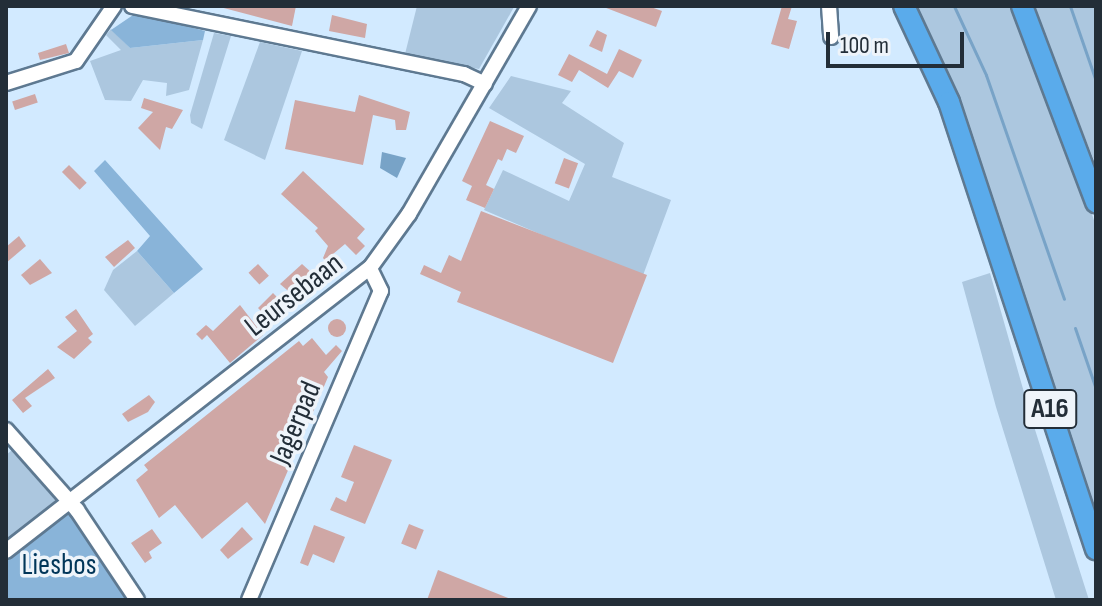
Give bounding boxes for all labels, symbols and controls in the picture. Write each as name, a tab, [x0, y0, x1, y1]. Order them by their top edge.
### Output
scale bar	[830, 16, 968, 66]
text: 100 m	[840, 31, 889, 60]
street label: Leursebaan	[238, 246, 350, 344]
street label: Jagerpad	[262, 376, 330, 470]
road number: A16	[1022, 385, 1078, 433]
park label: Liesbos	[21, 547, 97, 583]

